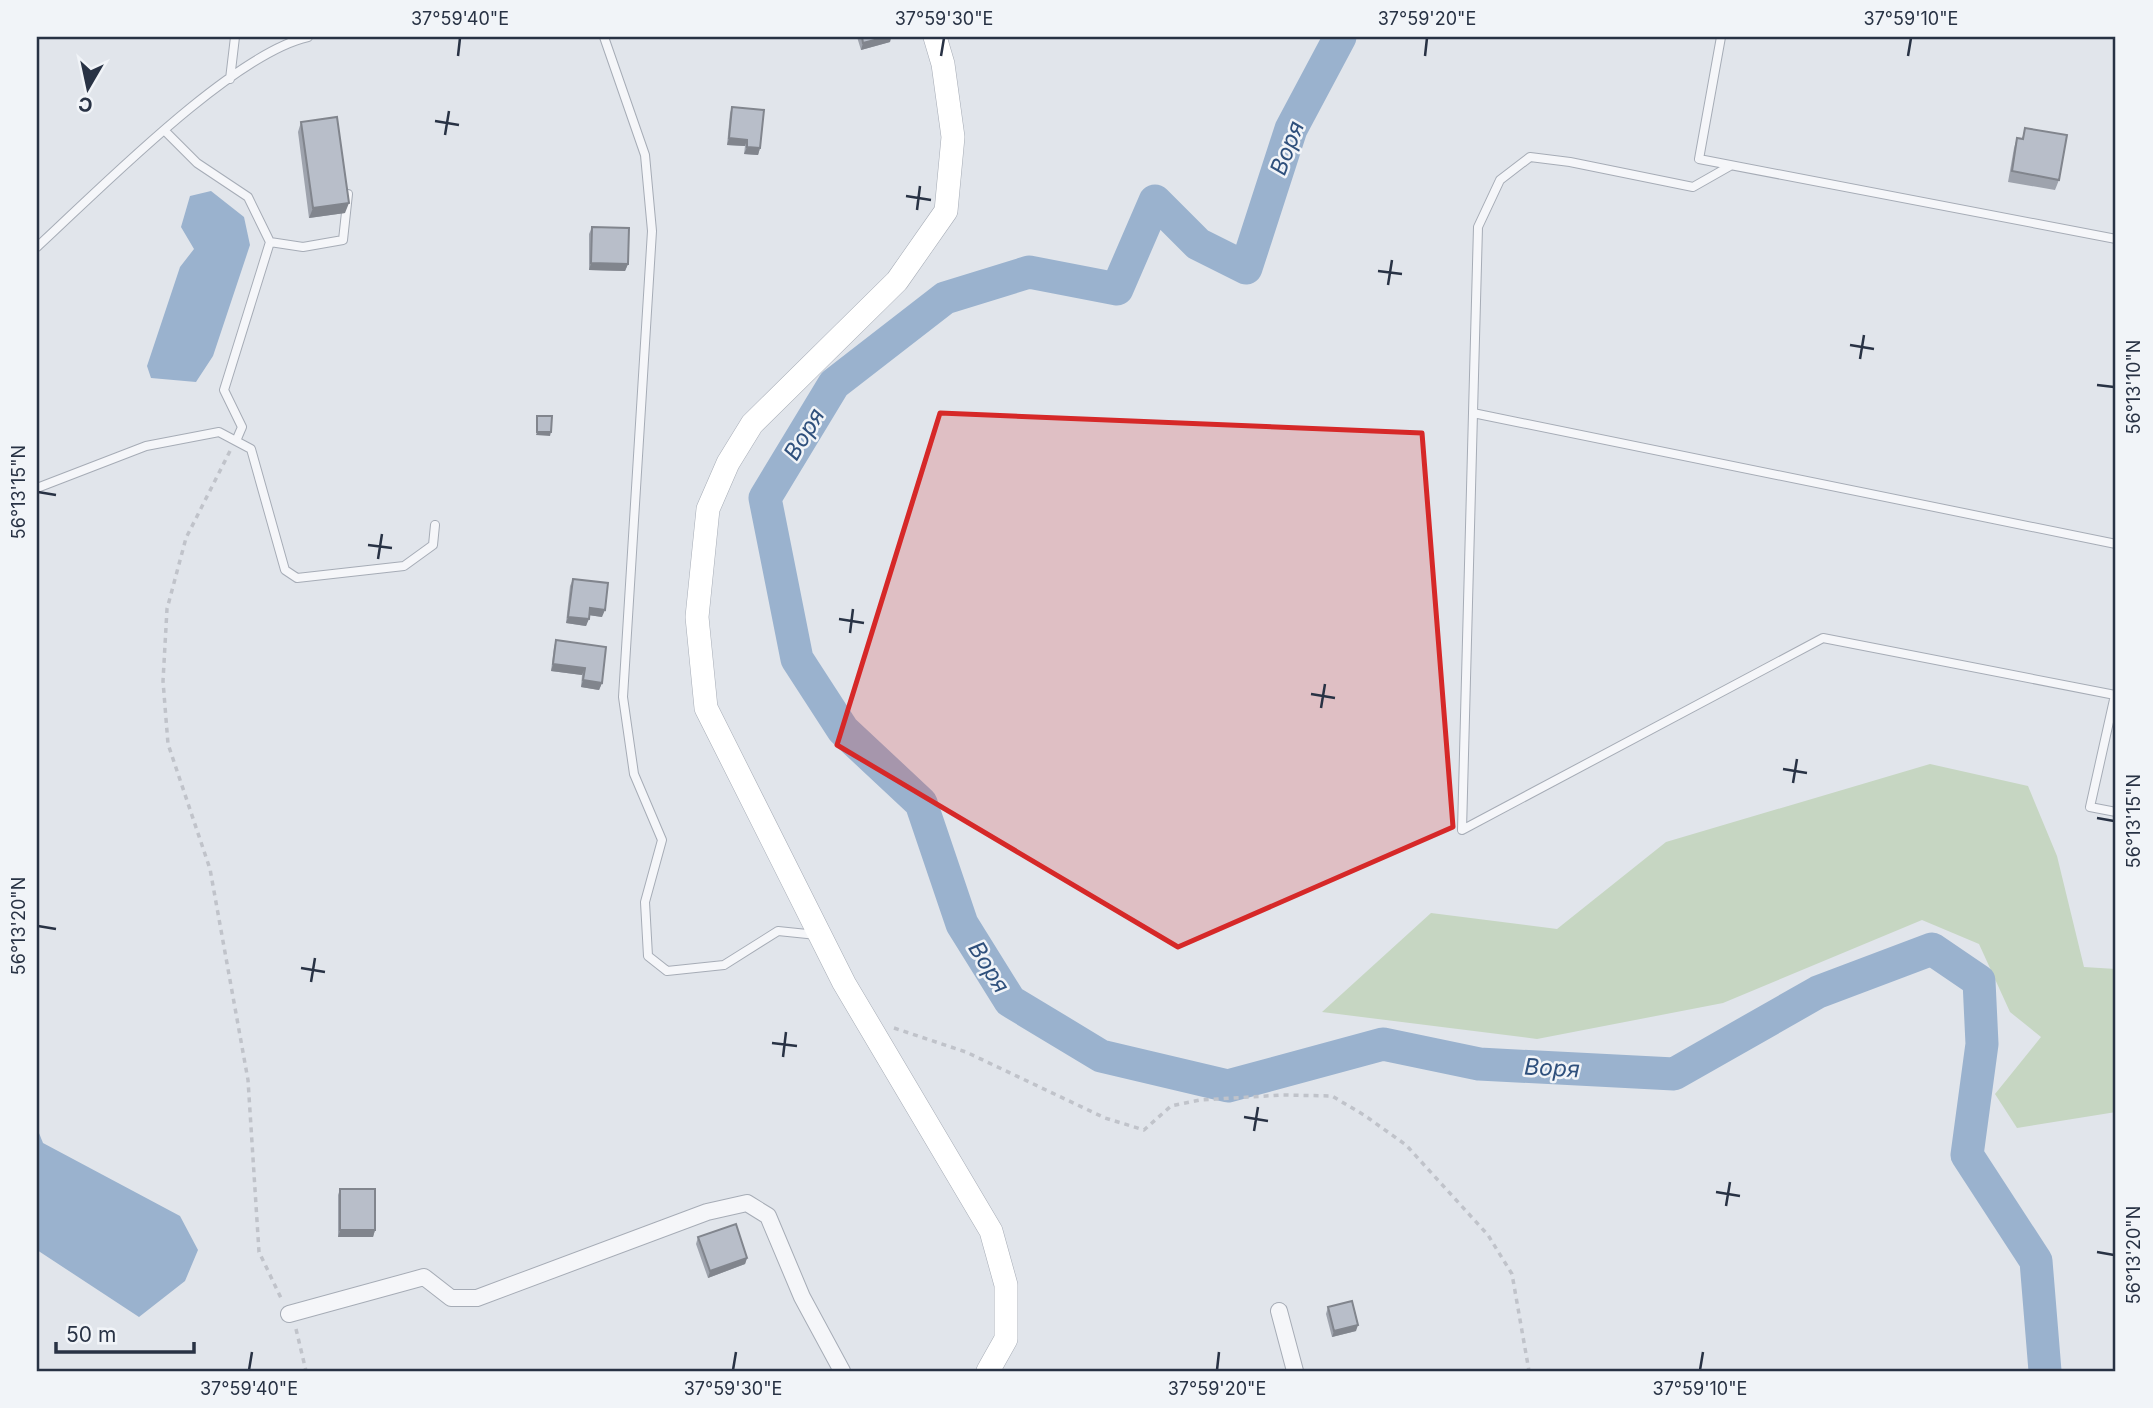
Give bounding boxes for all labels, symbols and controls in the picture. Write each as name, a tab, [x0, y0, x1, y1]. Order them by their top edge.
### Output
text: 37°59'40"E	[411, 8, 509, 29]
text: 37°59'30"E	[895, 8, 993, 29]
text: 37°59'20"E	[1378, 8, 1476, 29]
text: 37°59'10"E	[1864, 8, 1958, 29]
north arrow	[52, 52, 122, 122]
text: С	[77, 92, 94, 117]
water label: Воря	[1264, 117, 1310, 179]
text: 56°13'10"N	[2123, 340, 2144, 434]
water label: Воря	[778, 403, 830, 465]
text: 56°13'15"N	[8, 445, 29, 539]
text: 56°13'15"N	[2123, 774, 2144, 868]
text: 56°13'20"N	[8, 877, 29, 975]
water label: Воря	[962, 936, 1016, 998]
water label: Воря	[1523, 1053, 1581, 1083]
text: 56°13'20"N	[2123, 1206, 2144, 1304]
scale bar	[56, 1310, 194, 1354]
text: 50 m	[66, 1322, 116, 1347]
text: 37°59'40"E	[200, 1378, 298, 1399]
text: 37°59'30"E	[684, 1378, 782, 1399]
text: 37°59'20"E	[1168, 1378, 1266, 1399]
text: 37°59'10"E	[1653, 1378, 1747, 1399]

